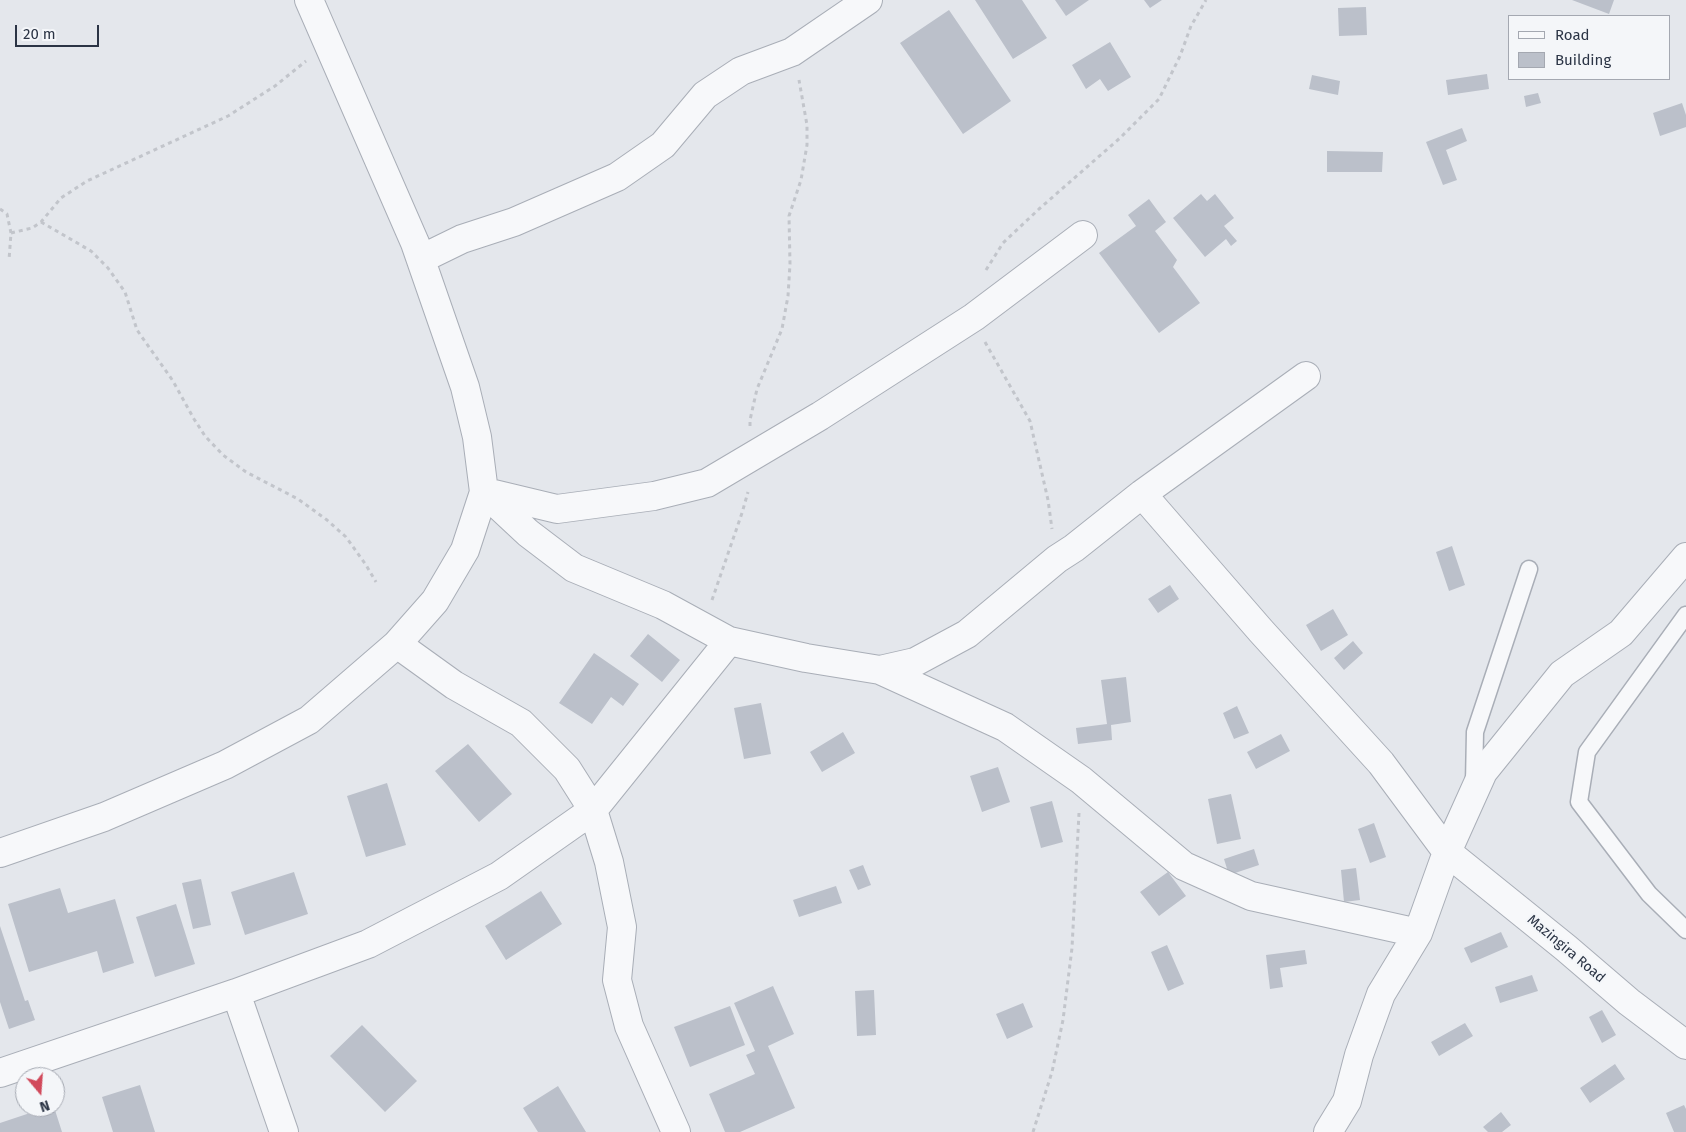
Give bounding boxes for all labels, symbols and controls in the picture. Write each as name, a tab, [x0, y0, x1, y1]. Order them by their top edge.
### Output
scale bar	[18, 15, 101, 47]
legend	[1508, 15, 1671, 80]
text: 20 m	[23, 25, 56, 43]
text: Road	[1555, 26, 1590, 44]
text: Building	[1555, 51, 1611, 69]
street label: Mazingira Road	[1524, 912, 1608, 986]
north arrow	[15, 1067, 65, 1117]
text: N	[37, 1096, 52, 1115]

